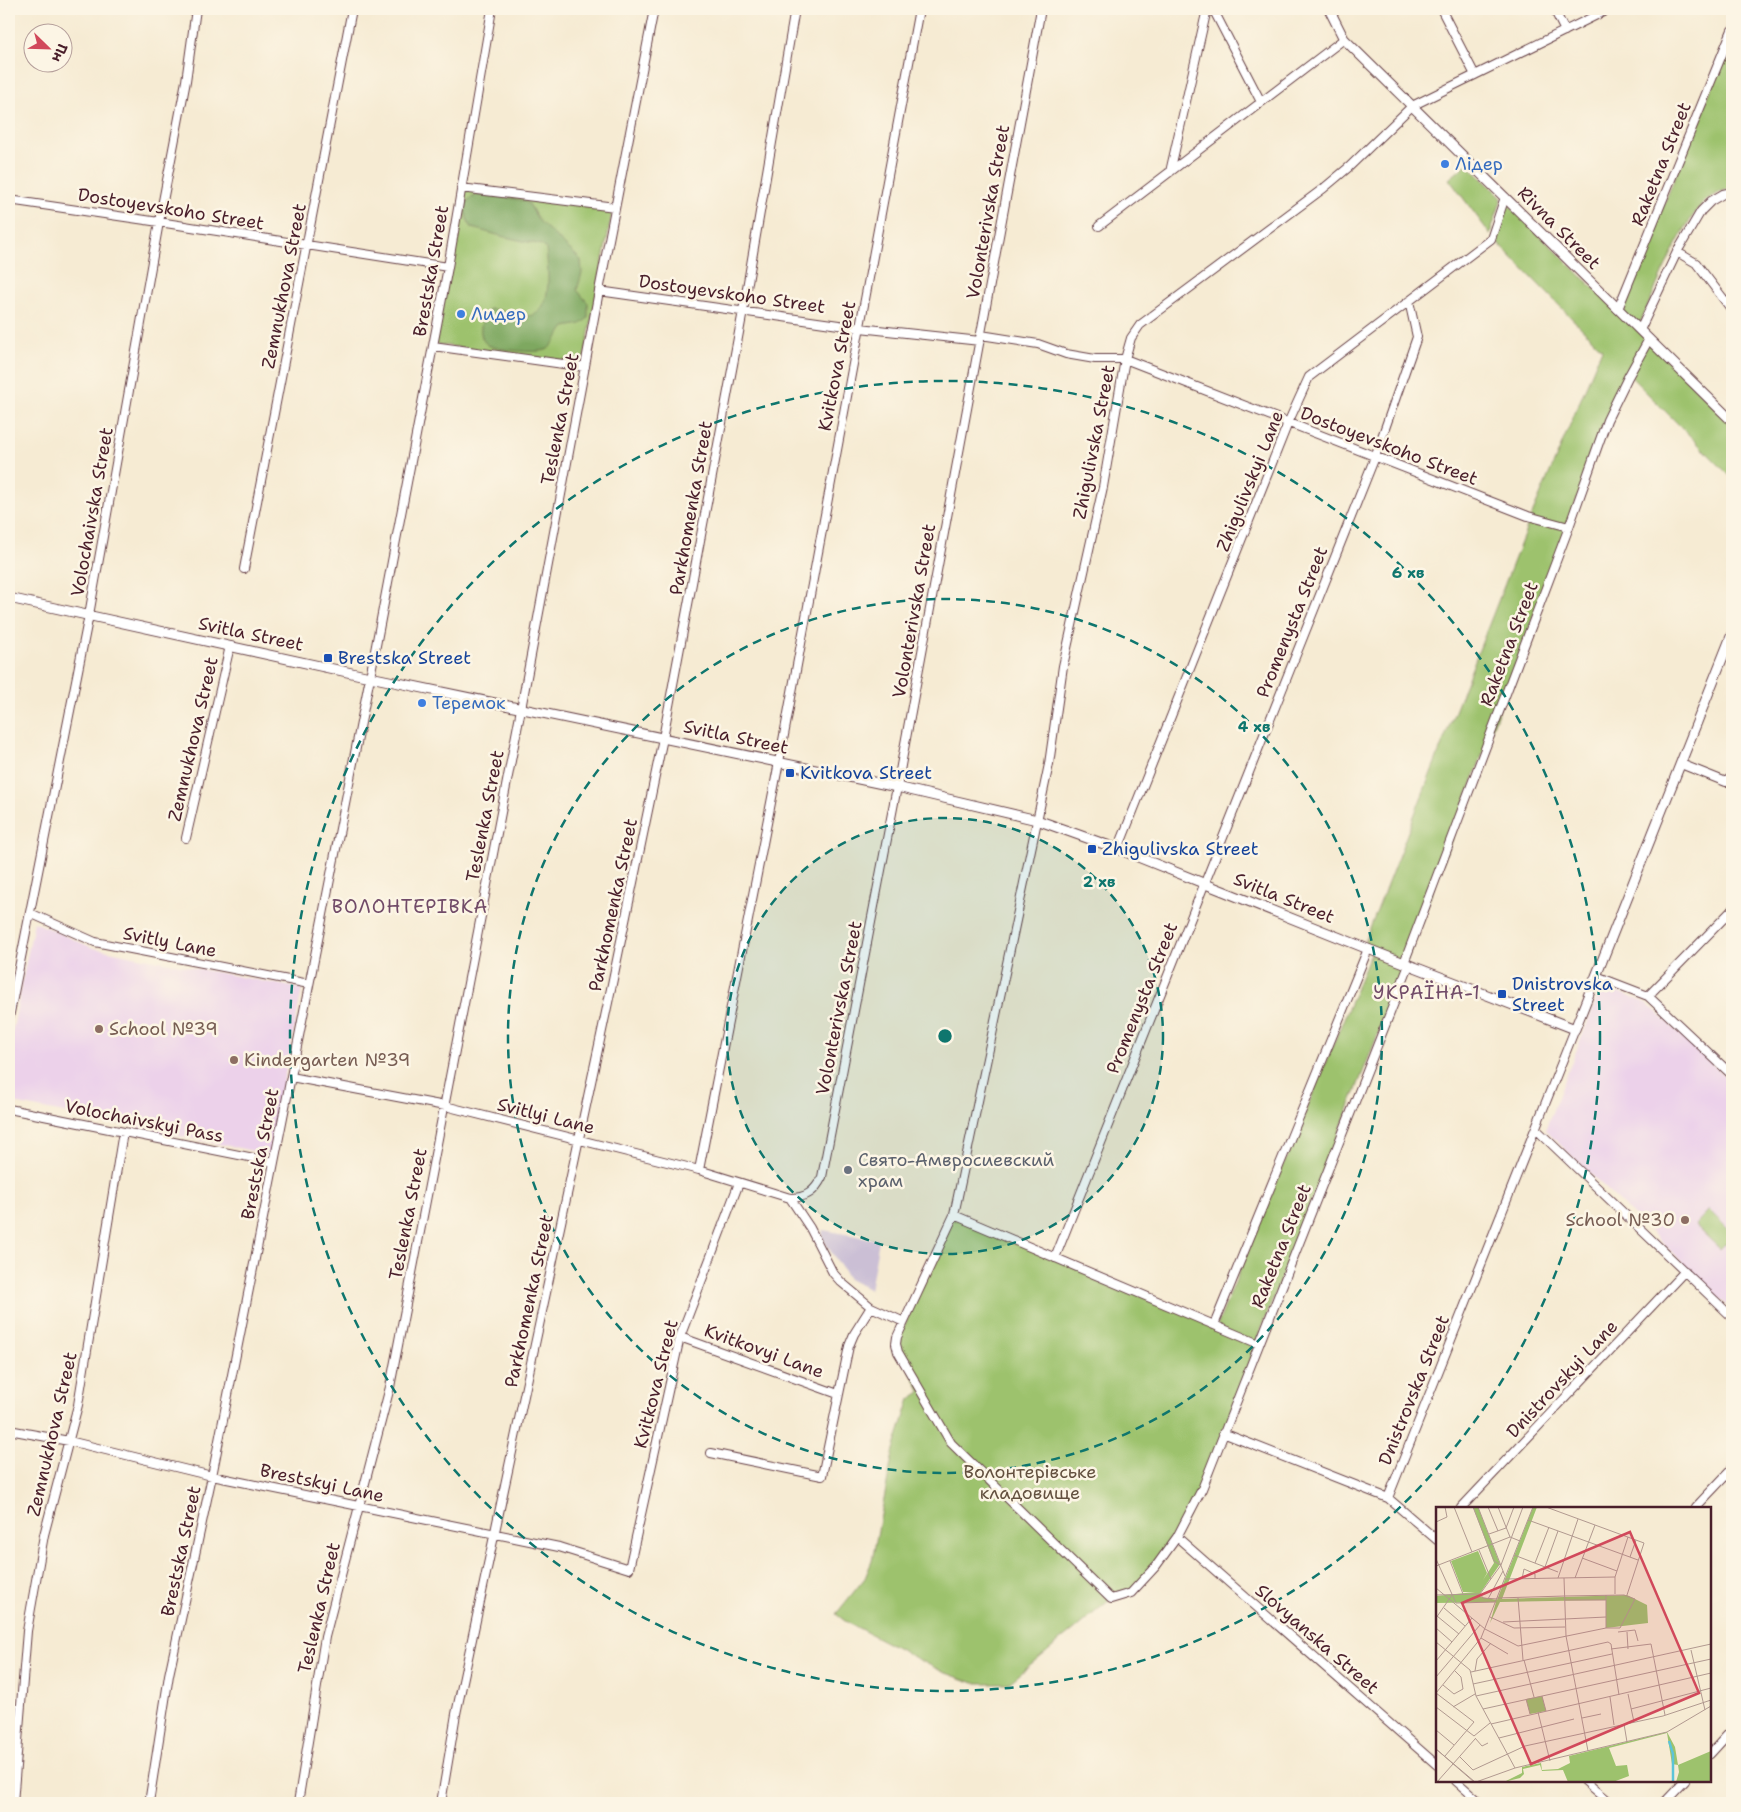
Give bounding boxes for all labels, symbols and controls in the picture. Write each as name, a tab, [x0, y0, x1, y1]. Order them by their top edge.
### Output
north arrow	[22, 22, 72, 72]
text: Пн	[48, 41, 72, 65]
street label: Raketna Street	[1625, 98, 1697, 230]
street label: Volonterivska Street	[961, 123, 1015, 301]
place label: Лідер	[1455, 152, 1503, 176]
marker: Лідер	[1439, 158, 1451, 170]
street label: Rivna Street	[1512, 181, 1606, 275]
street label: Dostoyevskoho Street	[76, 182, 266, 236]
street label: Zemnukhova Street	[256, 201, 312, 371]
street label: Brestska Street	[408, 203, 454, 339]
street label: Dostoyevskoho Street	[637, 269, 827, 319]
street label: Kvitkova Street	[813, 299, 861, 433]
place label: Лидер	[471, 302, 526, 326]
marker: Лидер	[455, 308, 467, 320]
street label: Teslenka Street	[535, 351, 585, 487]
street label: Zhigulivska Street	[1067, 363, 1121, 521]
street label: Dostoyevskoho Street	[1297, 401, 1481, 491]
street label: Zhigulivskyi Lane	[1211, 407, 1289, 555]
street label: Parkhomenka Street	[664, 419, 718, 597]
street label: Volochaivska Street	[65, 425, 119, 599]
street label: Volonterivska Street	[887, 522, 941, 700]
street label: Promenysta Street	[1251, 543, 1333, 701]
text: 6 хв	[1392, 563, 1424, 583]
street label: Raketna Street	[1474, 578, 1544, 710]
street label: Svitla Street	[196, 611, 306, 657]
place label: Brestska Street	[338, 646, 471, 670]
marker: Brestska Street	[322, 652, 334, 664]
street label: Zemnukhova Street	[162, 654, 224, 824]
place label: Теремок	[432, 691, 506, 715]
marker: Теремок	[416, 697, 428, 709]
street label: Svitla Street	[681, 714, 791, 760]
text: 4 хв	[1238, 717, 1270, 737]
street label: Teslenka Street	[460, 748, 510, 884]
place label: Kvitkova Street	[800, 761, 932, 785]
marker: Kvitkova Street	[784, 767, 796, 779]
street label: Parkhomenka Street	[583, 816, 643, 994]
place label: Zhigulivska Street	[1102, 837, 1259, 861]
marker: Zhigulivska Street	[1086, 843, 1098, 855]
street label: Svitla Street	[1230, 867, 1338, 929]
text: 2 хв	[1083, 872, 1115, 892]
district label: ВОЛОНТЕРІВКА	[332, 894, 488, 919]
street label: Volonterivska Street	[810, 919, 868, 1097]
street label: Promenysta Street	[1101, 919, 1183, 1077]
street label: Svitly Lane	[121, 921, 219, 963]
place label: Dnistrovska Street	[1512, 972, 1613, 1017]
district label: УКРАЇНА-1	[1373, 980, 1481, 1005]
marker: Dnistrovska Street	[1496, 988, 1508, 1000]
place label: School №39	[109, 1017, 218, 1041]
marker: School №39	[93, 1023, 105, 1035]
centre of rings	[936, 1027, 954, 1045]
place label: Kindergarten №39	[244, 1048, 410, 1072]
marker: Kindergarten №39	[228, 1054, 240, 1066]
street label: Brestska Street	[236, 1086, 284, 1222]
street label: Svitlyi Lane	[495, 1092, 597, 1140]
street label: Volochaivskyi Pass	[63, 1094, 225, 1148]
street label: Teslenka Street	[383, 1146, 433, 1282]
place label: Свято-Амвросиевский храм	[858, 1148, 1054, 1193]
marker: Свято-Амвросиевский храм	[842, 1164, 854, 1176]
street label: Raketna Street	[1245, 1180, 1317, 1312]
place label: School №30	[1566, 1208, 1675, 1232]
street label: Parkhomenka Street	[499, 1212, 559, 1390]
marker: School №30	[1679, 1214, 1691, 1226]
street label: Dnistrovska Street	[1373, 1311, 1455, 1469]
street label: Dnistrovskyi Lane	[1501, 1315, 1623, 1443]
street label: Kvitkova Street	[628, 1317, 684, 1451]
street label: Kvitkovyi Lane	[701, 1318, 827, 1384]
street label: Zemnukhova Street	[21, 1349, 83, 1519]
street label: Brestskyi Lane	[258, 1458, 386, 1508]
park label: Волонтерівське кладовище	[964, 1460, 1096, 1505]
street label: Brestska Street	[155, 1483, 207, 1619]
inset map	[1436, 1507, 1711, 1782]
street label: Teslenka Street	[292, 1540, 346, 1676]
street label: Slovyanska Street	[1250, 1579, 1384, 1699]

